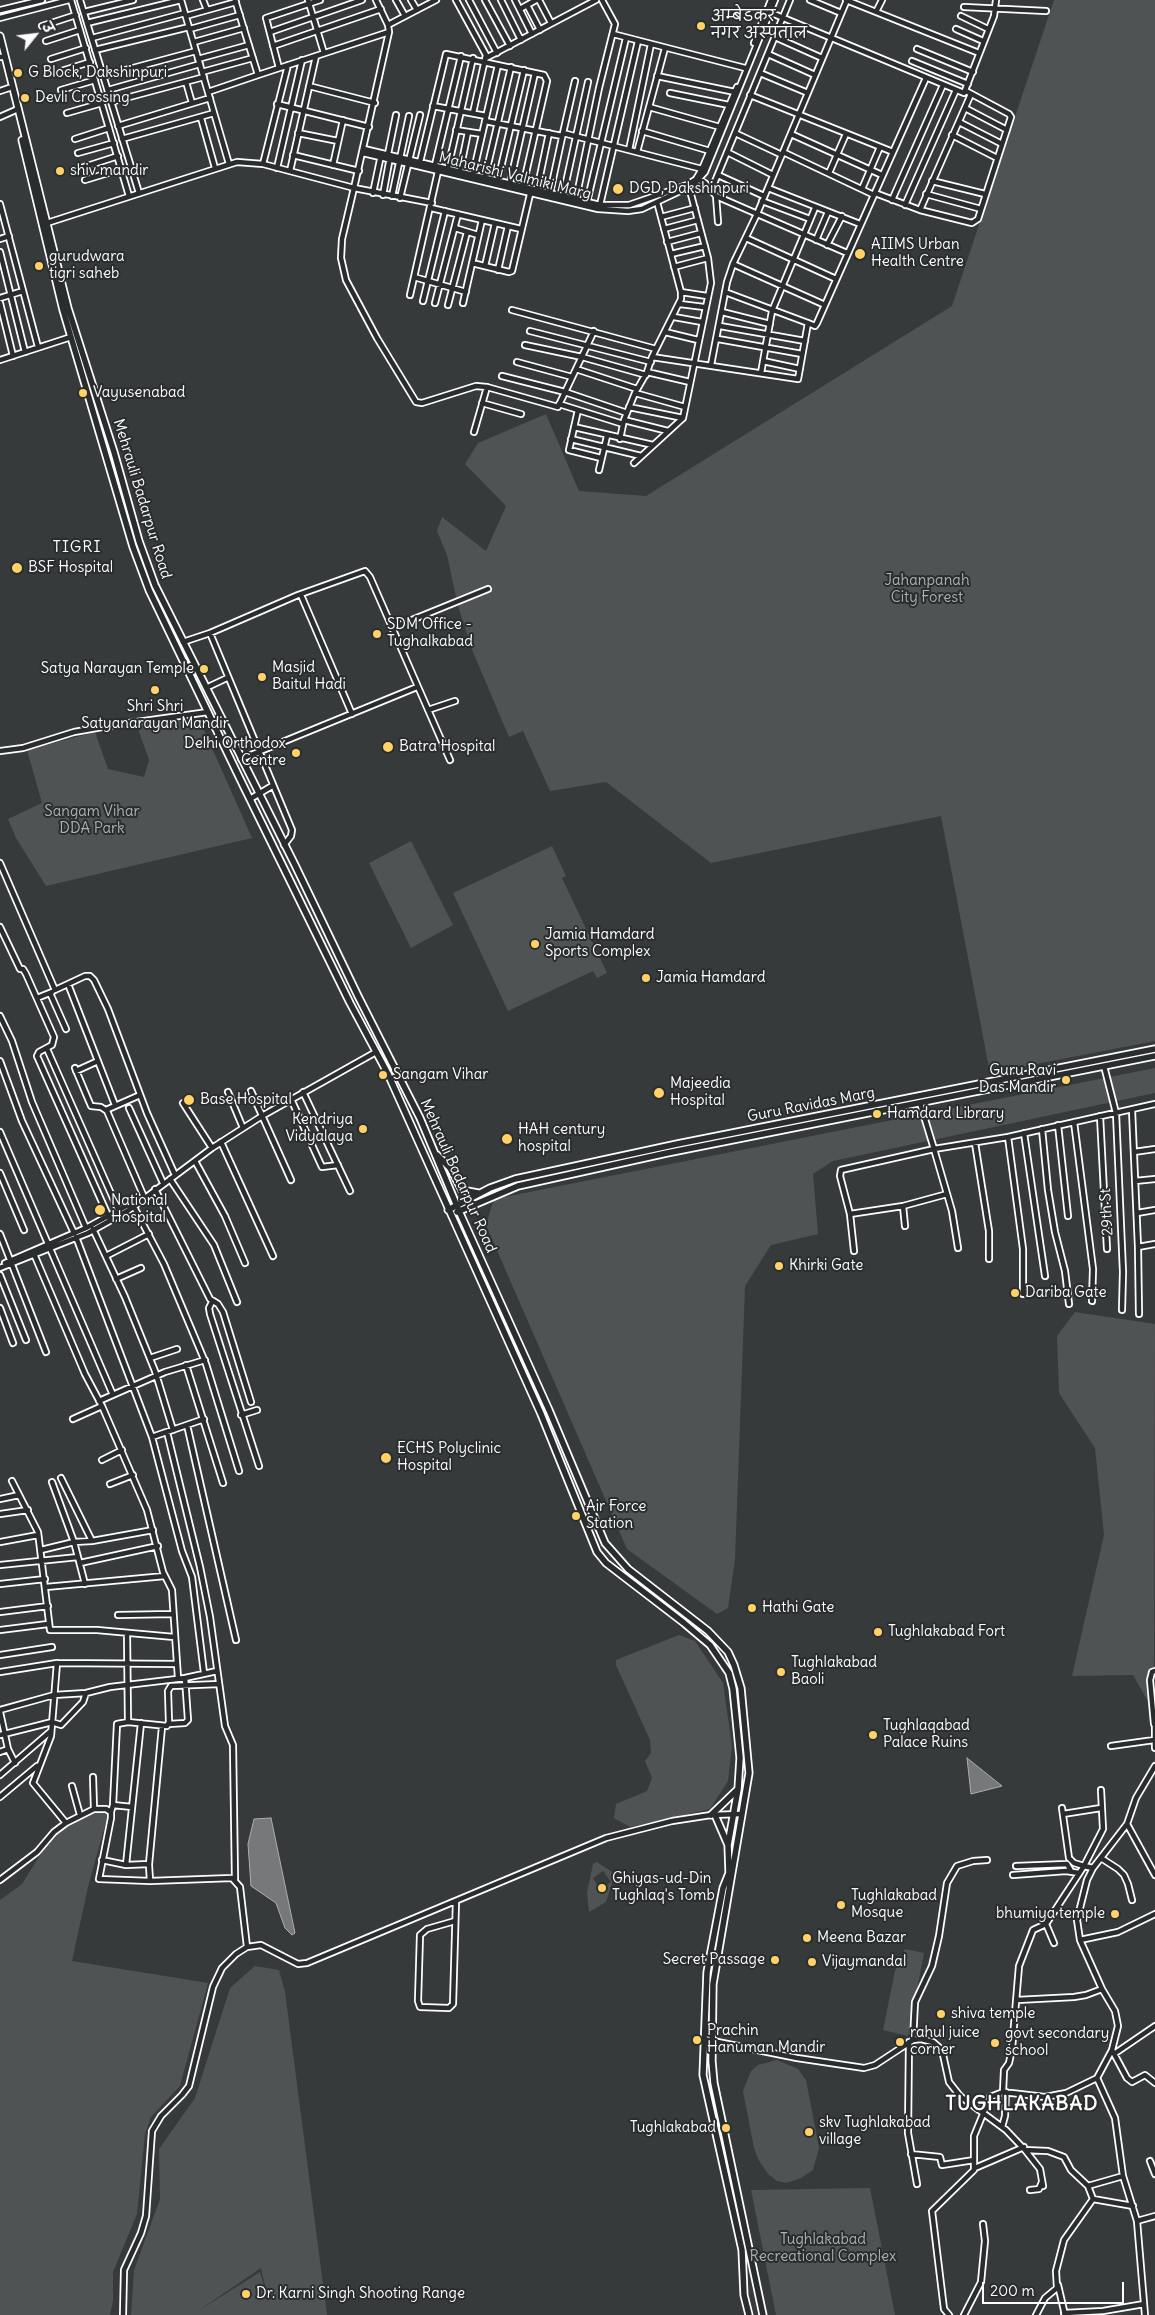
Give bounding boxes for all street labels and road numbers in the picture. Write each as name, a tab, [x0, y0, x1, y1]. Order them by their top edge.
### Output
street label: Maharishi Valmiki Marg	[437, 148, 593, 204]
street label: Mehrauli Badarpur Road	[109, 417, 175, 581]
street label: Guru Ravidas Marg	[746, 1084, 876, 1126]
street label: Mehrauli Badarpur Road	[416, 1096, 500, 1256]
street label: 29th St	[1097, 1188, 1117, 1236]

